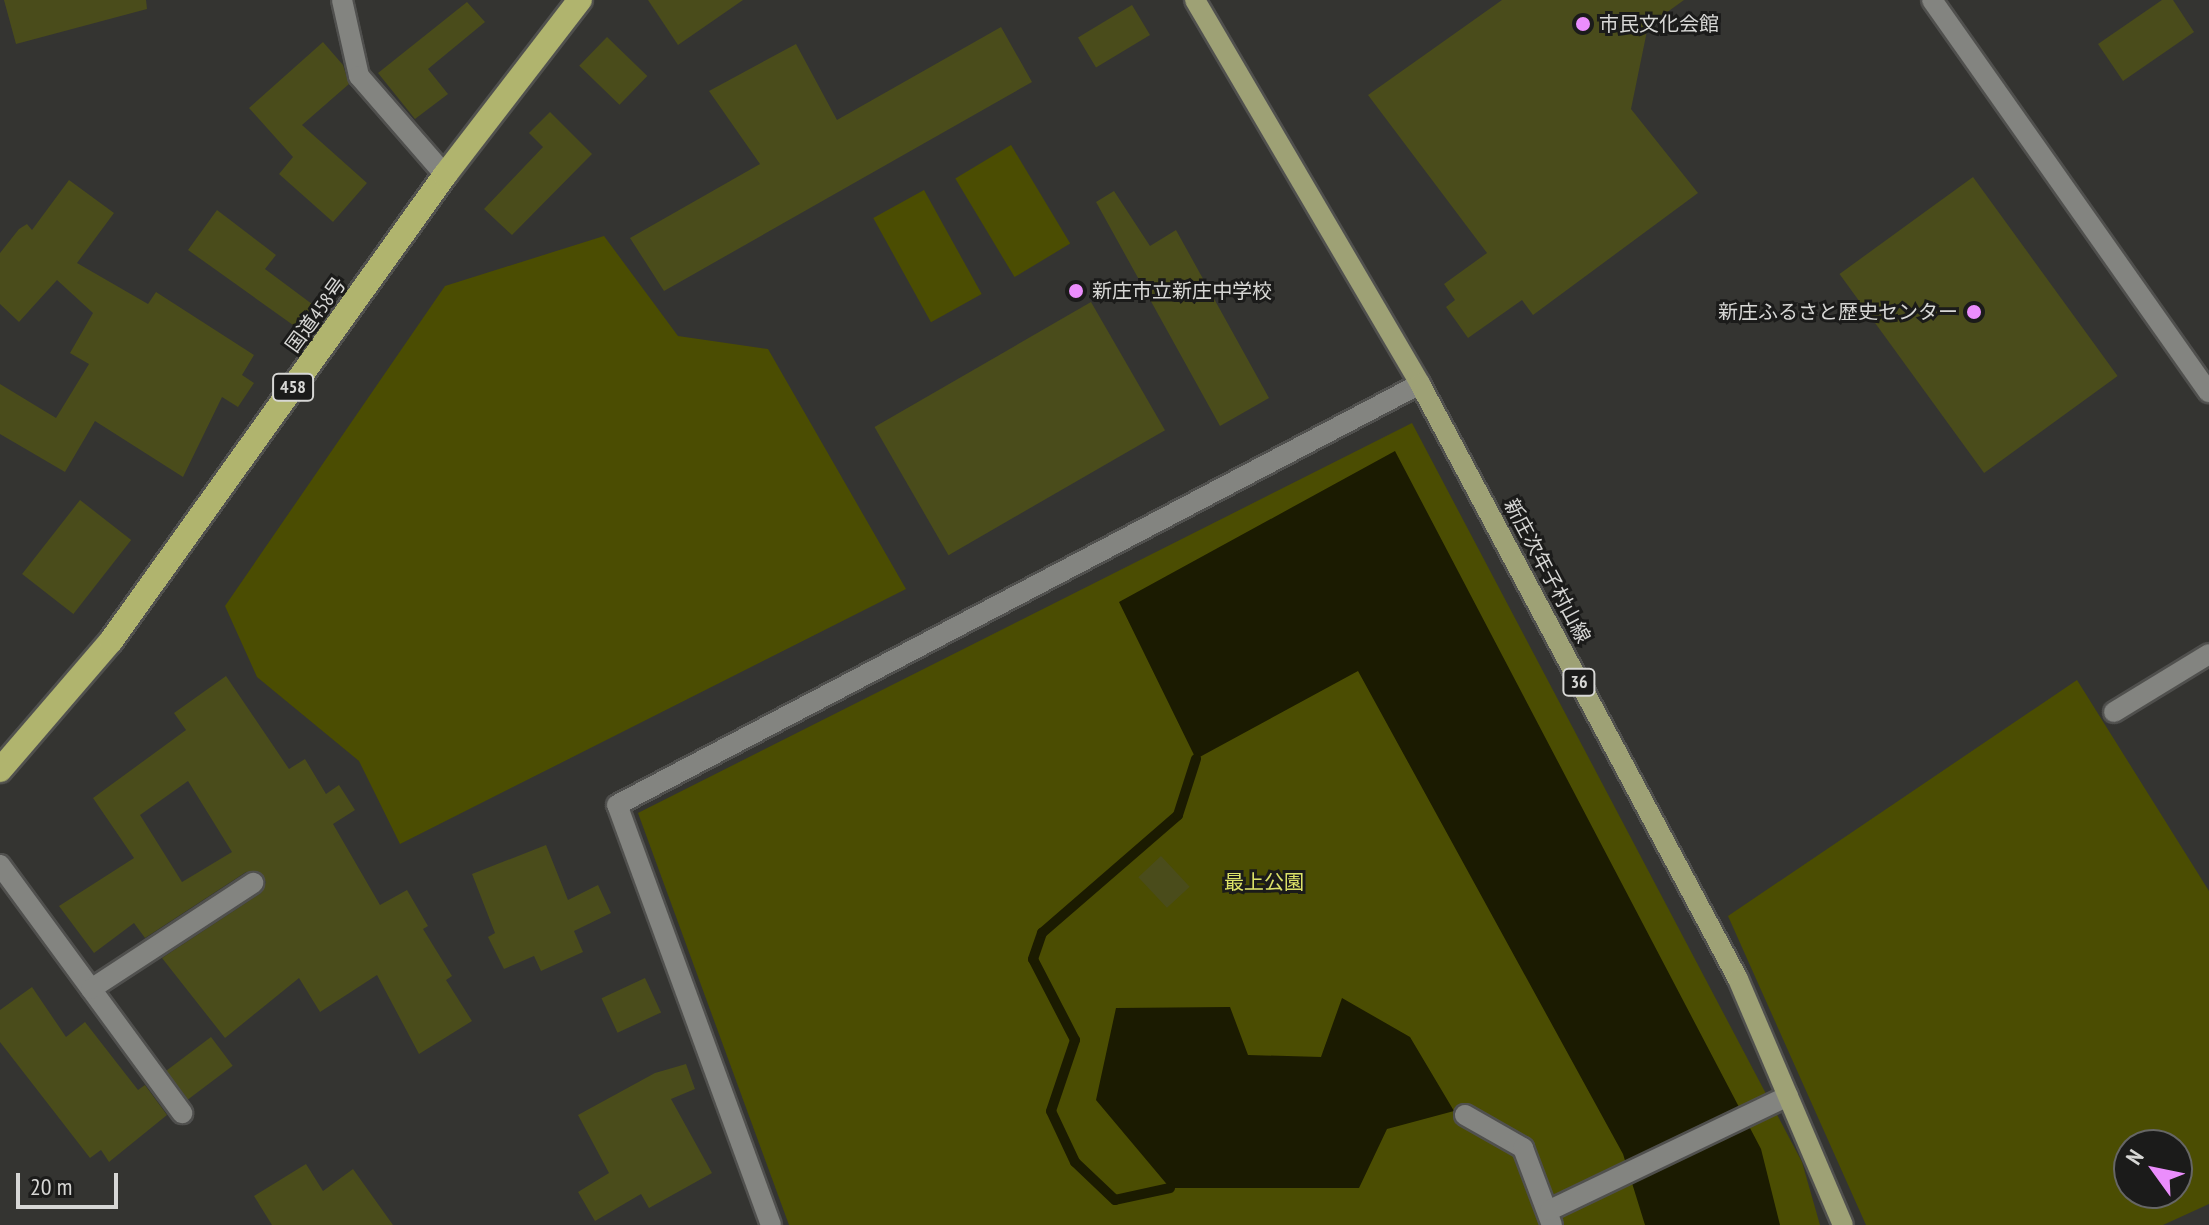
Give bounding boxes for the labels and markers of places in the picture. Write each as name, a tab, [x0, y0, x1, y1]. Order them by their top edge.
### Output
place label: 市民文化会館	[1599, 12, 1719, 36]
marker: 市民文化会館	[1574, 15, 1592, 33]
place label: 新庄市立新庄中学校	[1092, 279, 1272, 303]
marker: 新庄市立新庄中学校	[1067, 282, 1085, 300]
place label: 新庄ふるさと歴史センター	[1718, 300, 1958, 324]
marker: 新庄ふるさと歴史センター	[1965, 303, 1983, 321]

